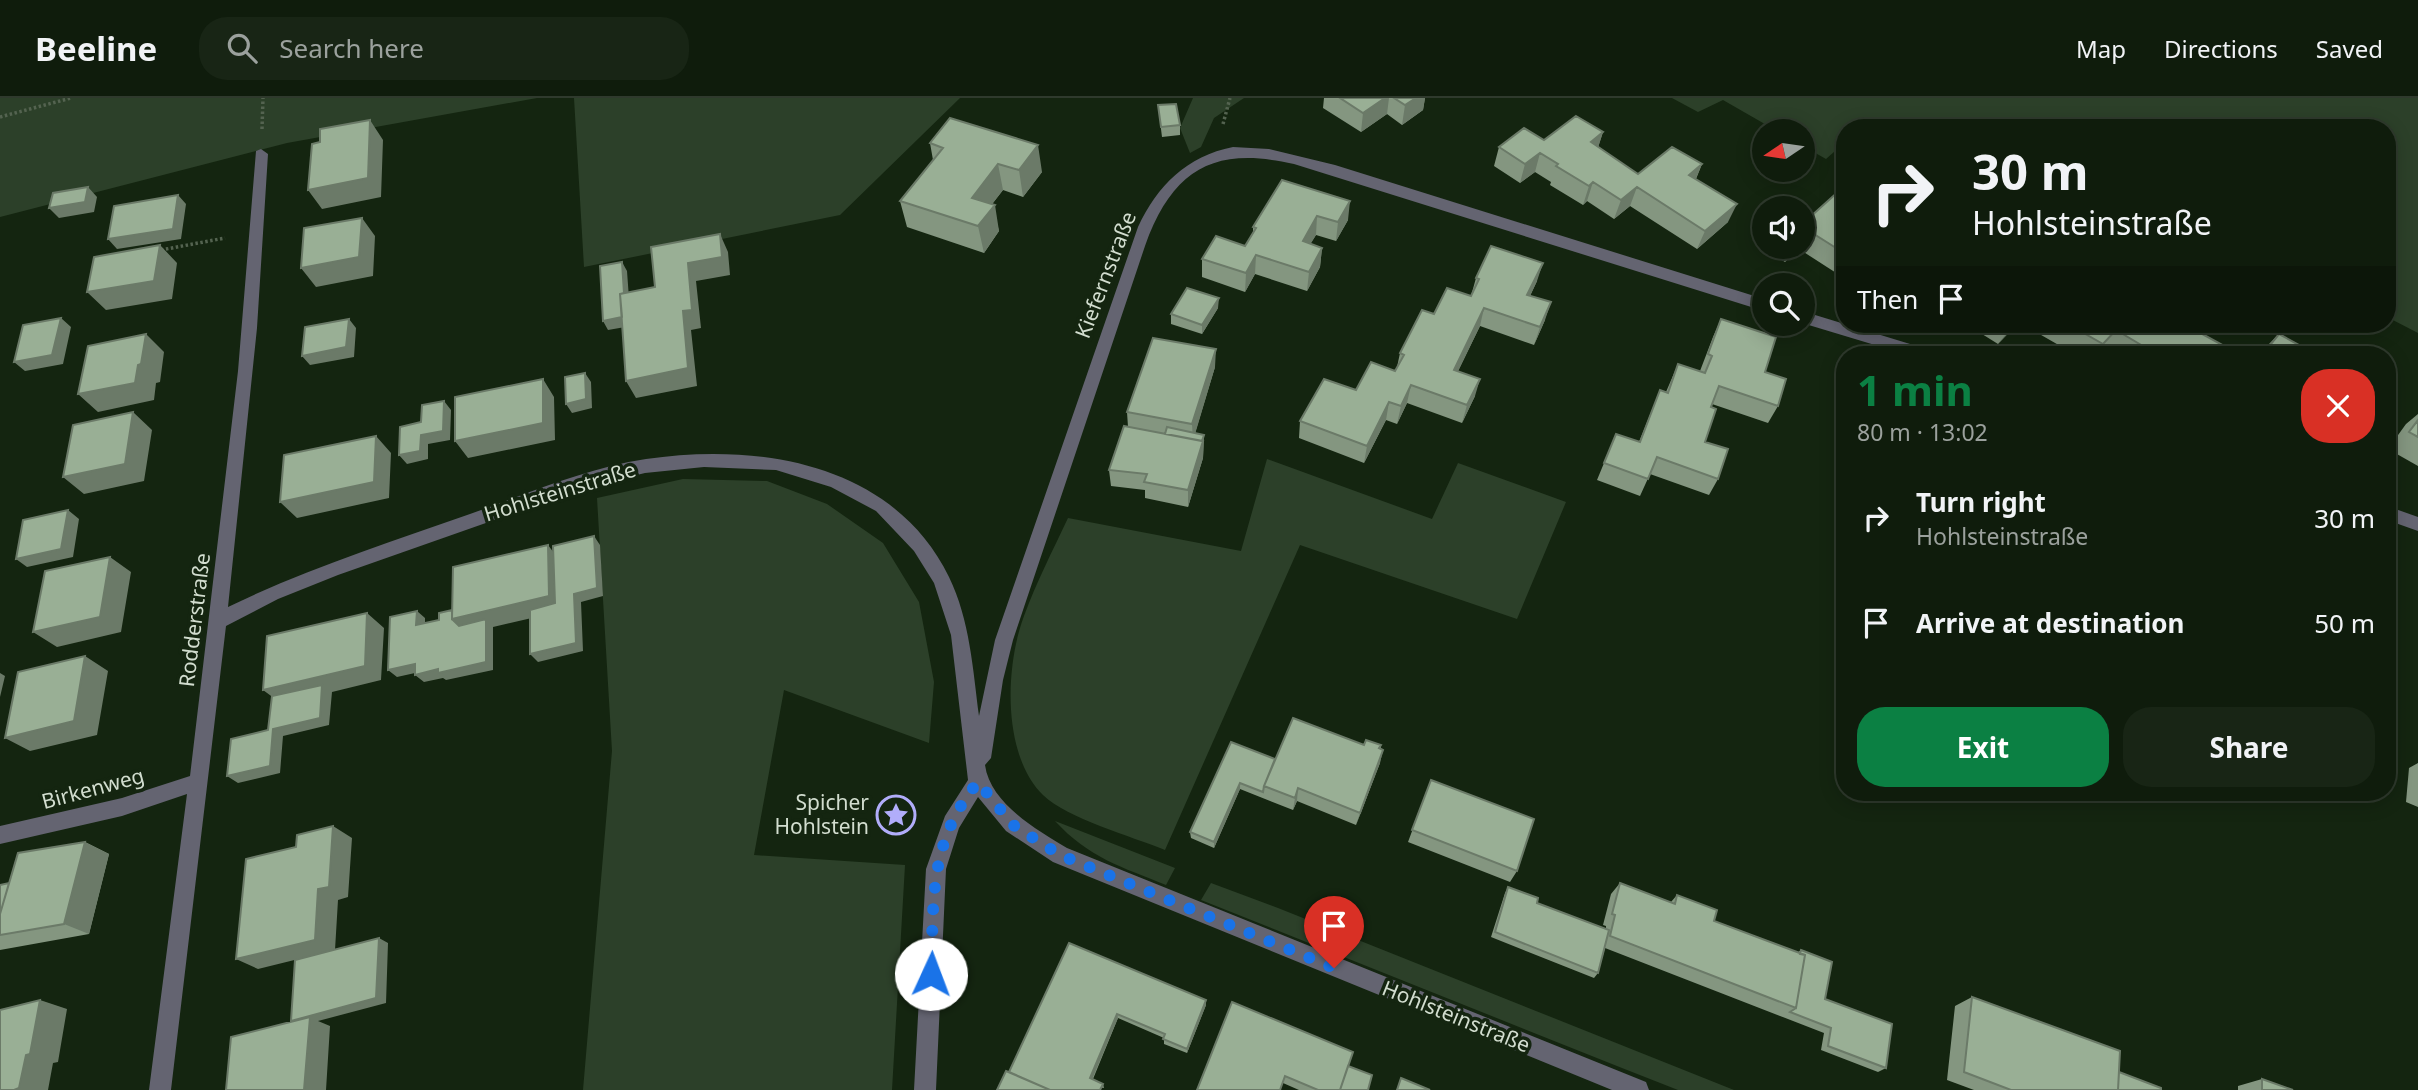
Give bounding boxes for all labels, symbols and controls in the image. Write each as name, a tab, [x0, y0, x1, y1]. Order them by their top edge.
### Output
search box	[199, 17, 689, 80]
text: Beeline	[35, 26, 157, 71]
icon: search	[223, 29, 261, 67]
text: Search here	[279, 30, 424, 66]
text: Map	[2076, 32, 2126, 65]
text: Directions	[2164, 32, 2278, 65]
text: Saved	[2316, 32, 2383, 65]
north arrow	[1752, 119, 1815, 182]
map controls	[1752, 119, 1815, 336]
text: 30 m	[1972, 138, 2089, 204]
icon: right	[1857, 147, 1948, 238]
button: sound	[1752, 196, 1815, 259]
text: Hohlsteinstraße	[1972, 201, 2212, 244]
street label: Kiefernstraße	[1068, 207, 1142, 342]
button: search	[1752, 273, 1815, 336]
icon: arrive	[1932, 280, 1970, 318]
text: Then	[1857, 281, 1918, 317]
text: 1 min	[1857, 361, 1973, 418]
button: close	[2301, 369, 2375, 443]
text: 80 m · 13:02	[1857, 416, 1988, 448]
street label: Hohlsteinstraße	[480, 455, 639, 527]
text: Turn right	[1916, 484, 2046, 520]
icon: right	[1857, 499, 1895, 537]
text: 30 m	[2314, 500, 2375, 536]
text: Hohlsteinstraße	[1916, 520, 2088, 552]
street label: Rodderstraße	[172, 551, 216, 689]
icon: arrive	[1857, 604, 1895, 642]
text: Arrive at destination	[1916, 605, 2185, 641]
text: 50 m	[2314, 605, 2375, 641]
button: Exit	[1857, 707, 2109, 787]
button: Share	[2123, 707, 2375, 787]
street label: Birkenweg	[38, 761, 147, 815]
place label: Spicher Hohlstein	[774, 788, 869, 840]
place icon: Spicher Hohlstein	[875, 794, 917, 836]
pin	[1304, 896, 1364, 968]
icon: arrive	[1315, 907, 1353, 945]
position arrow	[894, 937, 968, 1011]
street label: Hohlsteinstraße	[1378, 974, 1535, 1059]

